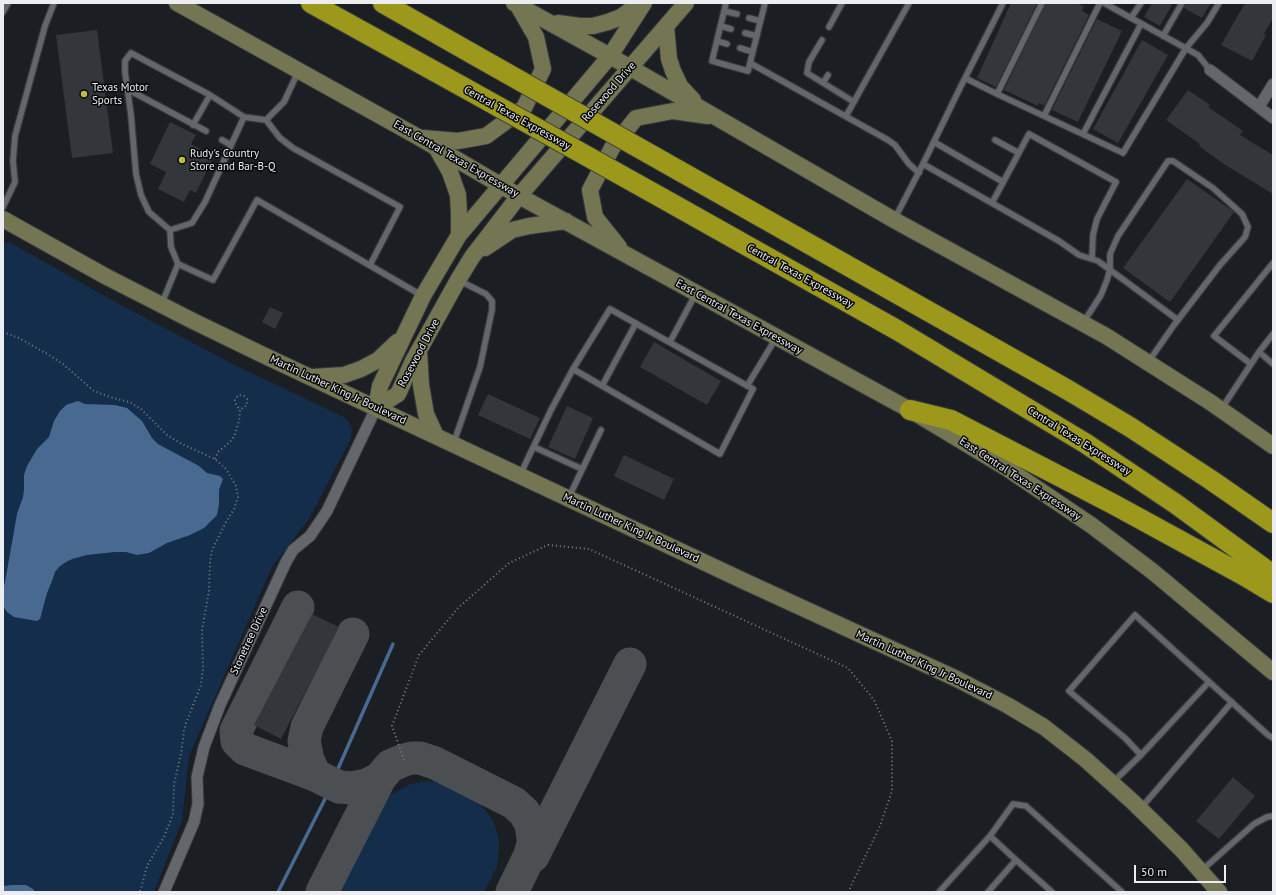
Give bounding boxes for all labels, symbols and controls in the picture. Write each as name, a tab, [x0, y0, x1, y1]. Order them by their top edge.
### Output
street label: Rosewood Drive	[579, 59, 639, 125]
place label: Texas Motor Sports	[92, 81, 149, 107]
street label: Central Texas Expressway	[461, 83, 573, 153]
marker: Texas Motor Sports	[79, 89, 89, 99]
street label: East Central Texas Expressway	[391, 118, 521, 200]
place label: Rudy's Country Store and Bar-B-Q	[190, 147, 275, 173]
marker: Rudy's Country Store and Bar-B-Q	[177, 155, 187, 165]
street label: Central Texas Expressway	[744, 241, 856, 311]
street label: East Central Texas Expressway	[673, 277, 805, 357]
street label: Rosewood Drive	[396, 317, 442, 389]
street label: Martin Luther King Jr Boulevard	[268, 353, 408, 427]
street label: Central Texas Expressway	[1025, 404, 1133, 478]
street label: East Central Texas Expressway	[957, 435, 1083, 523]
street label: Martin Luther King Jr Boulevard	[561, 491, 701, 565]
street label: Stonetree Drive	[228, 605, 270, 677]
street label: Martin Luther King Jr Boulevard	[854, 628, 994, 702]
scale bar	[1136, 857, 1228, 883]
text: 50 m	[1141, 864, 1167, 879]

